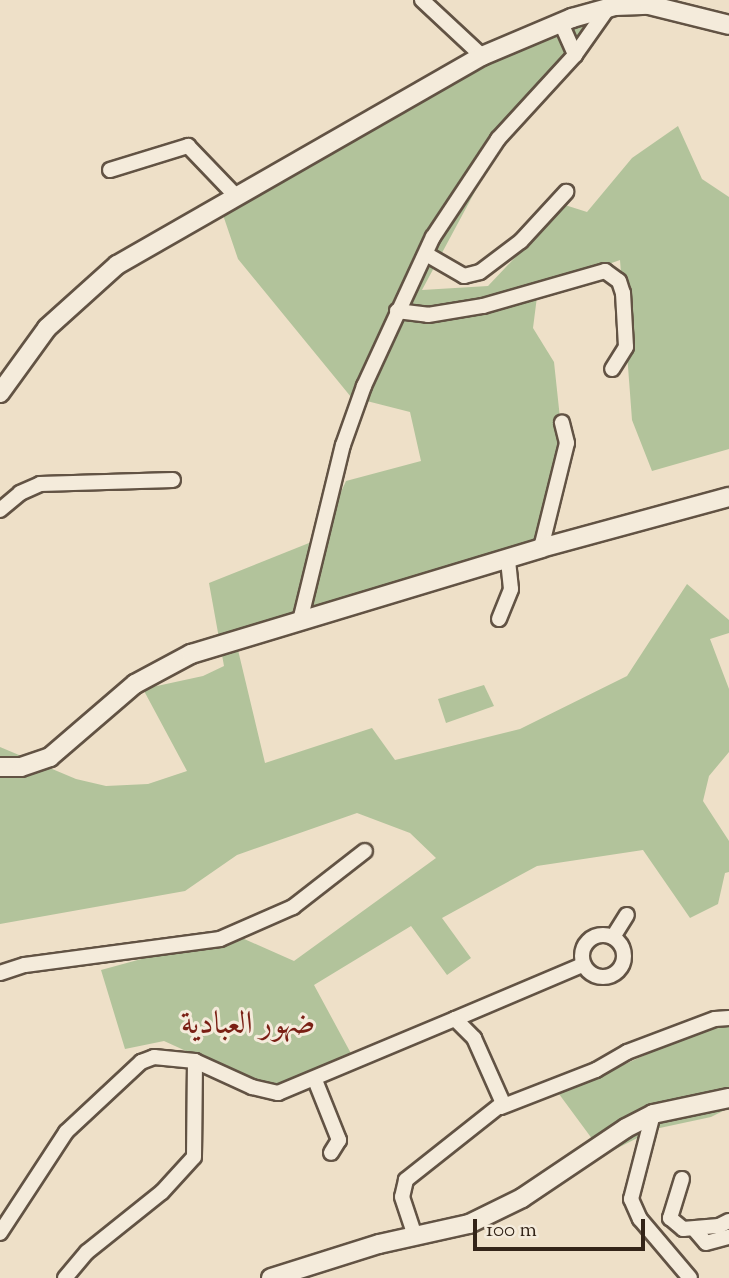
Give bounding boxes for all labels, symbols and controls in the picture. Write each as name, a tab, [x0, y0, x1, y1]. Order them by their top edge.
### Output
district label: ضهور العبادية	[181, 1006, 315, 1044]
scale bar	[477, 1204, 648, 1248]
text: 100 m	[486, 1216, 537, 1246]

